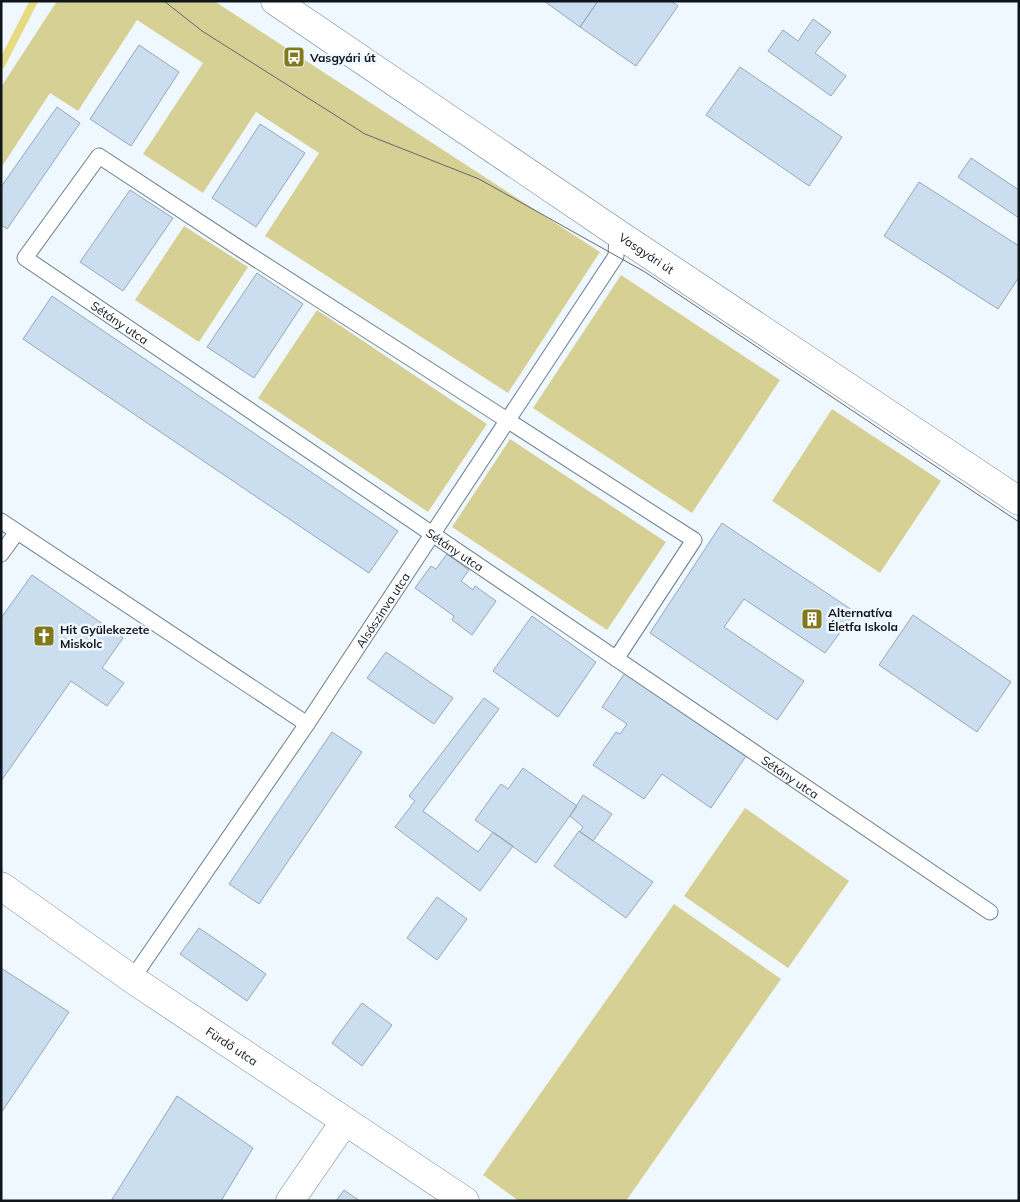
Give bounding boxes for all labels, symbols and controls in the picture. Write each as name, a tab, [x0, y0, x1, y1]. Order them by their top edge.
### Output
bus stop icon: Vasgyári út	[282, 45, 306, 69]
place label: Vasgyári út	[309, 50, 376, 65]
street label: Vasgyári út	[616, 229, 677, 277]
street label: Sétány utca	[88, 298, 151, 347]
street label: Sétány utca	[424, 525, 487, 574]
street label: Alsószinva utca	[352, 569, 413, 650]
place label: Alternatíva Életfa Iskola	[828, 605, 898, 634]
building icon: Alternatíva Életfa Iskola	[800, 607, 824, 631]
place label: Hit Gyülekezete Miskolc	[60, 622, 150, 651]
church icon: Hit Gyülekezete Miskolc	[32, 624, 56, 648]
street label: Sétány utca	[759, 752, 822, 801]
street label: Fürdő utca	[203, 1023, 261, 1068]

